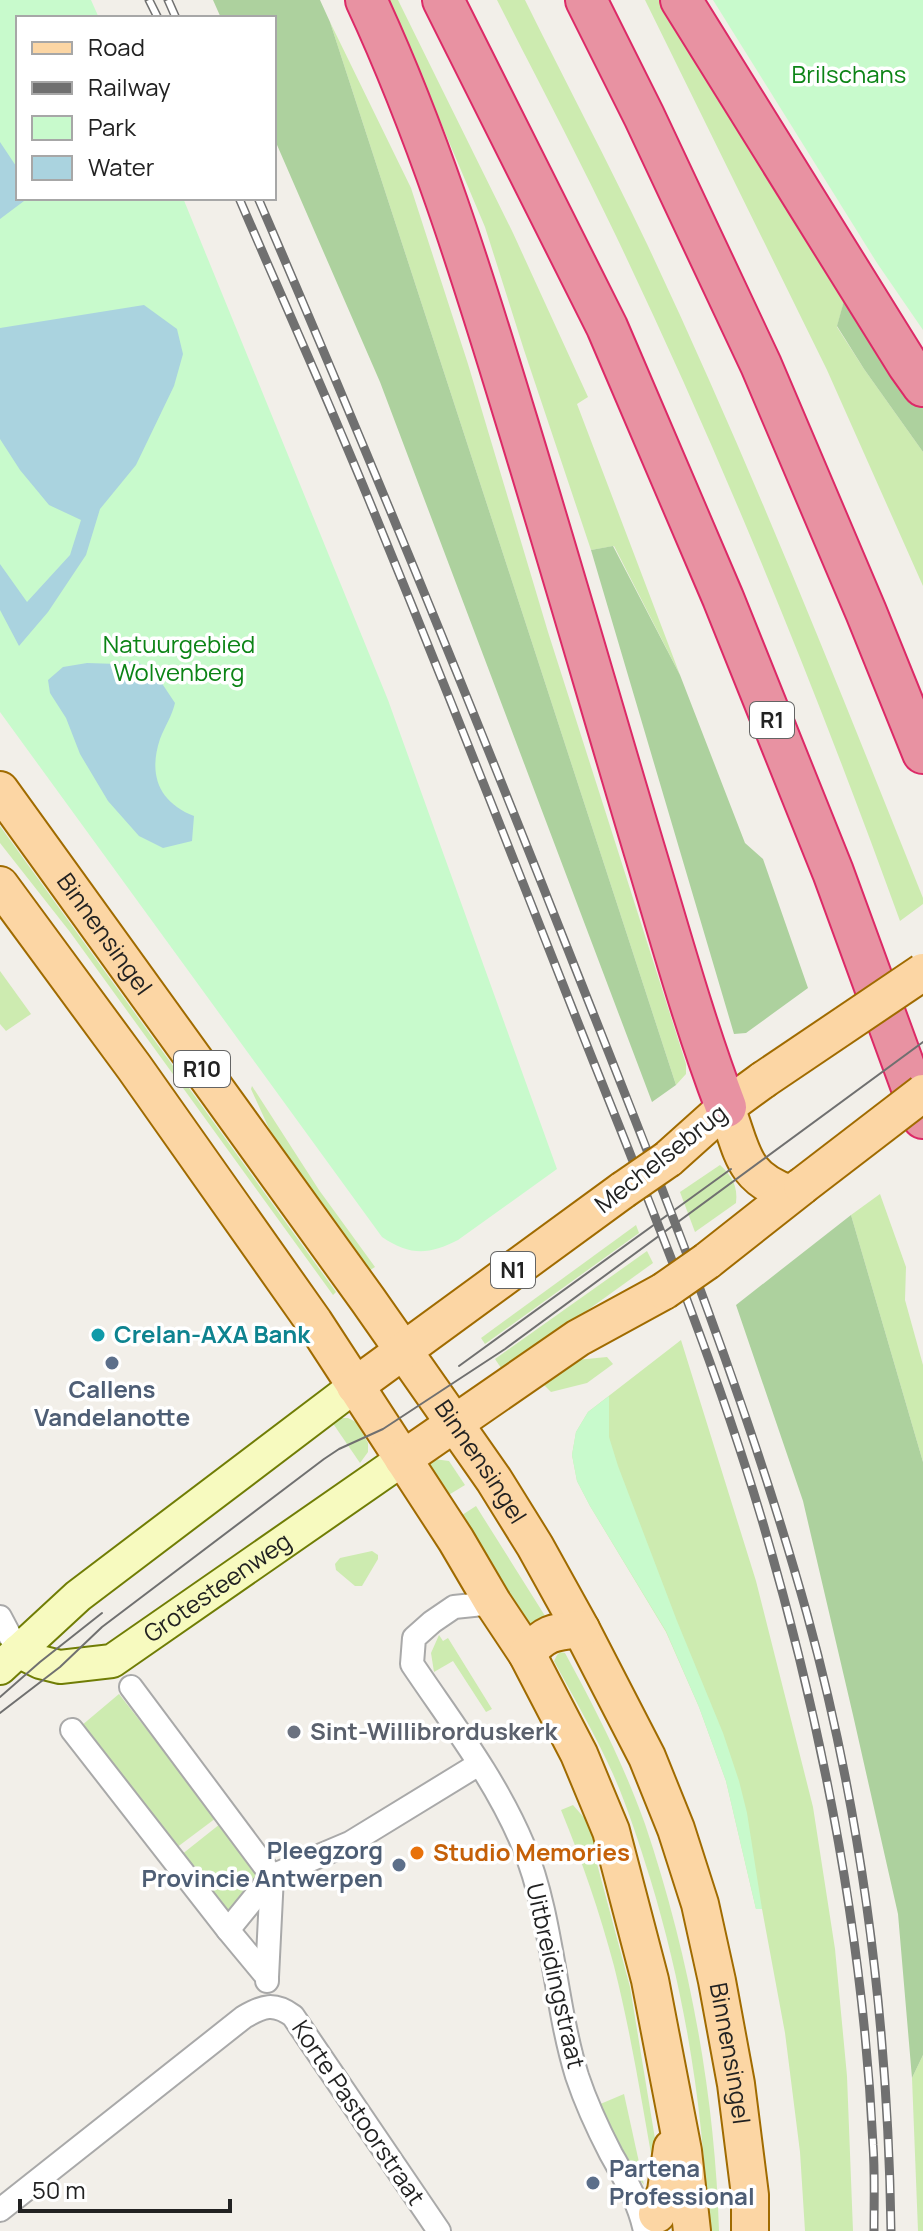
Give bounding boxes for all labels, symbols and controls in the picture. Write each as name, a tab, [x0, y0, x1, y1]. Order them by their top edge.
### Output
legend	[16, 16, 276, 200]
text: Road	[88, 30, 145, 63]
park label: Brilschans	[792, 57, 906, 90]
text: Railway	[88, 70, 171, 103]
text: Park	[88, 110, 137, 143]
text: Water	[88, 150, 155, 183]
park label: Natuurgebied Wolvenberg	[103, 627, 255, 688]
road number: R1	[750, 702, 794, 738]
street label: Binnensingel	[50, 866, 161, 1001]
road number: R10	[174, 1051, 230, 1087]
street label: Mechelsebrug	[587, 1096, 733, 1220]
road number: N1	[491, 1252, 535, 1288]
place label: Crelan-AXA Bank	[114, 1317, 311, 1350]
marker: Crelan-AXA Bank	[89, 1326, 107, 1344]
marker: Callens Vandelanotte	[103, 1354, 121, 1372]
place label: Callens Vandelanotte	[34, 1372, 190, 1433]
street label: Binnensingel	[428, 1393, 535, 1529]
street label: Grotesteenweg	[136, 1524, 297, 1649]
place label: Sint-Willibrorduskerk	[310, 1714, 559, 1747]
marker: Sint-Willibrorduskerk	[285, 1723, 303, 1741]
place label: Pleegzorg Provincie Antwerpen	[142, 1833, 383, 1894]
place label: Studio Memories	[433, 1835, 630, 1868]
marker: Studio Memories	[408, 1844, 426, 1862]
marker: Pleegzorg Provincie Antwerpen	[390, 1856, 408, 1874]
street label: Uitbreidingstraat	[519, 1880, 594, 2072]
street label: Binnensingel	[703, 1980, 759, 2126]
street label: Korte Pastoorstraat	[285, 2013, 433, 2211]
place label: Partena Professional	[609, 2151, 755, 2212]
scale bar	[20, 2163, 230, 2213]
text: 50 m	[32, 2173, 86, 2206]
marker: Partena Professional	[584, 2174, 602, 2192]

